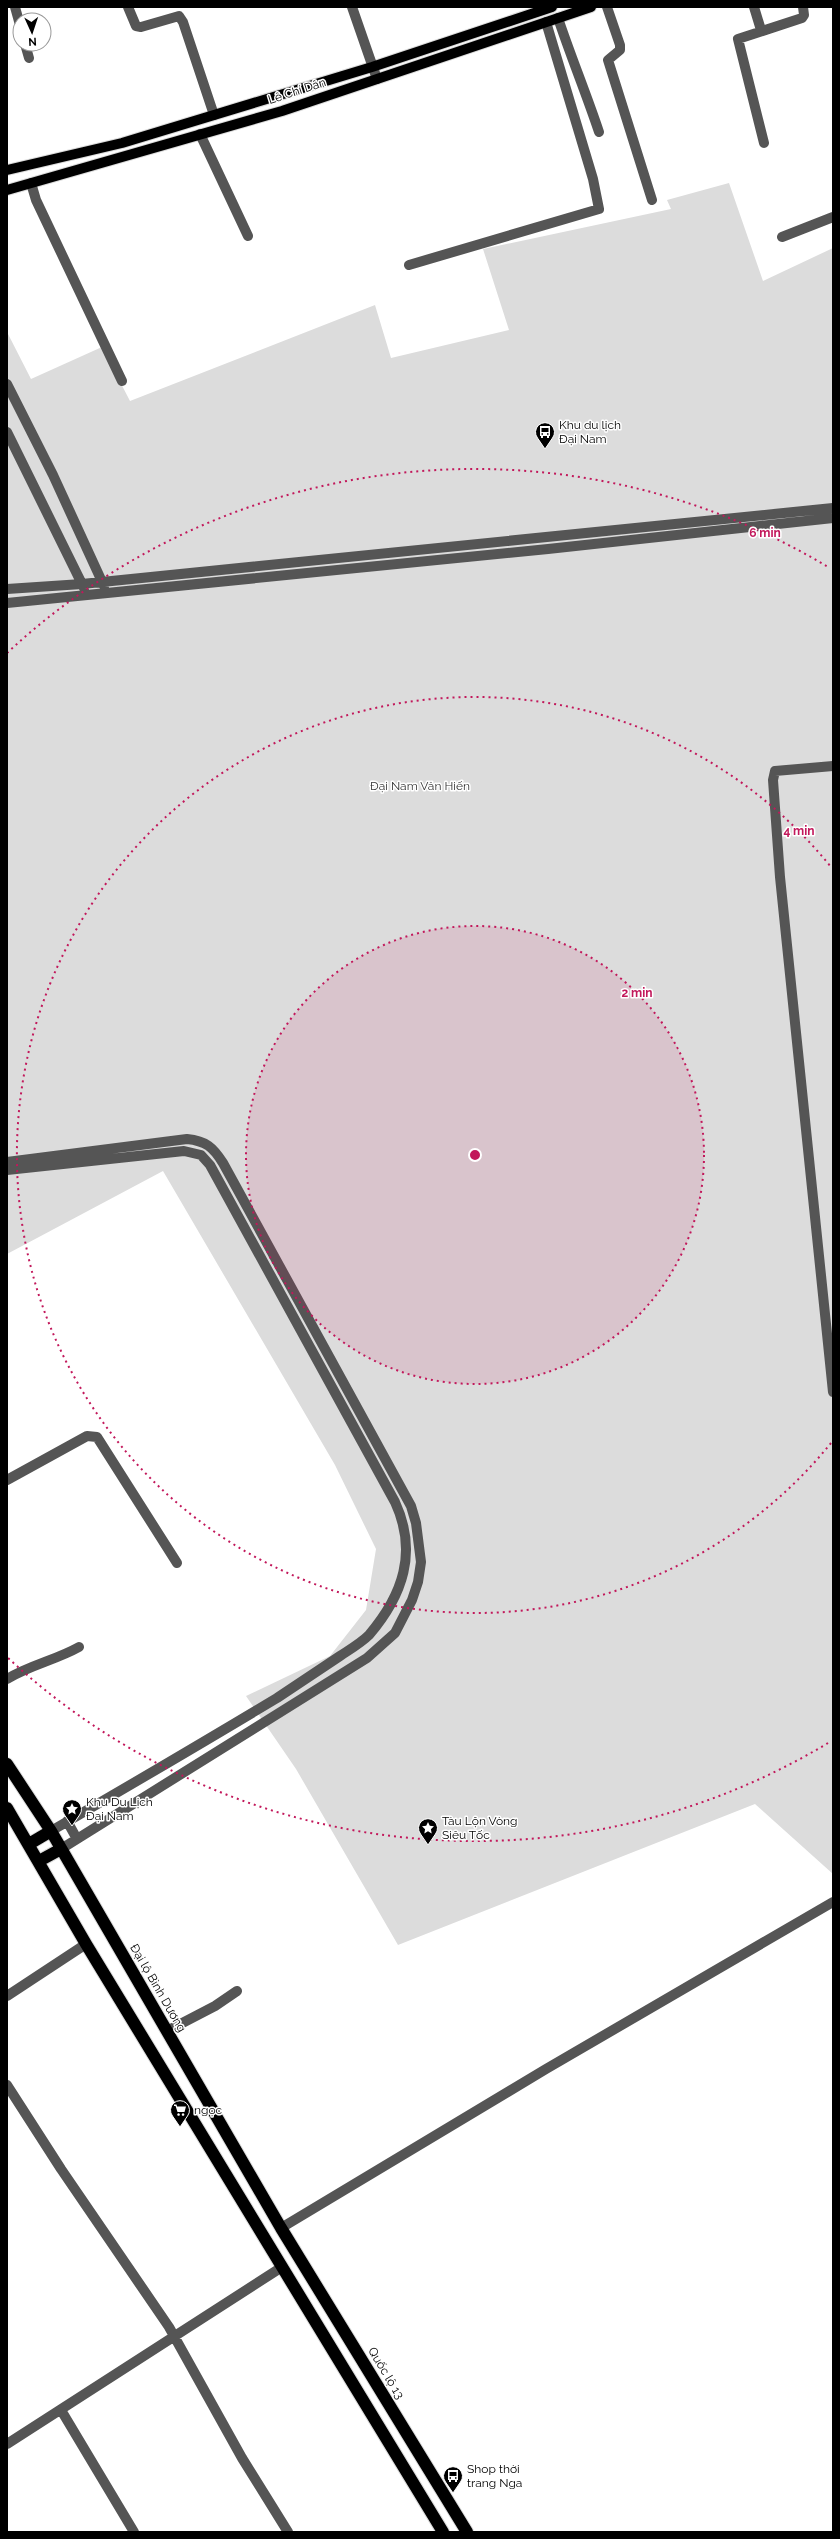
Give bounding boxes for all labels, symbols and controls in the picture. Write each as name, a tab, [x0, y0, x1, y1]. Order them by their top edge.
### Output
north arrow	[12, 12, 52, 52]
text: N	[28, 35, 37, 48]
street label: Lê Chí Dân	[266, 75, 328, 107]
place label: Khu du lịch Đại Nam	[559, 418, 621, 446]
bus stop icon: Khu du lịch Đại Nam	[534, 421, 556, 449]
text: 6 min	[749, 526, 781, 540]
park label: Đại Nam Văn Hiến	[370, 779, 470, 793]
text: 4 min	[783, 824, 815, 838]
text: 2 min	[621, 986, 653, 1000]
centre of rings	[468, 1148, 482, 1162]
place label: Khu Du Lịch Đại Nam	[86, 1795, 153, 1823]
place icon: Khu Du Lịch Đại Nam	[61, 1798, 83, 1826]
place label: Tàu Lộn Vòng Siêu Tốc	[442, 1814, 517, 1842]
place icon: Tàu Lộn Vòng Siêu Tốc	[417, 1817, 439, 1845]
street label: Đại lộ Bình Dương	[127, 1942, 189, 2034]
supermarket icon: ngọc	[169, 2099, 191, 2127]
place label: ngọc	[194, 2103, 223, 2117]
street label: Quốc lộ 13	[365, 2345, 407, 2401]
place label: Shop thời trang Nga	[467, 2462, 522, 2490]
bus stop icon: Shop thời trang Nga	[442, 2465, 464, 2493]

